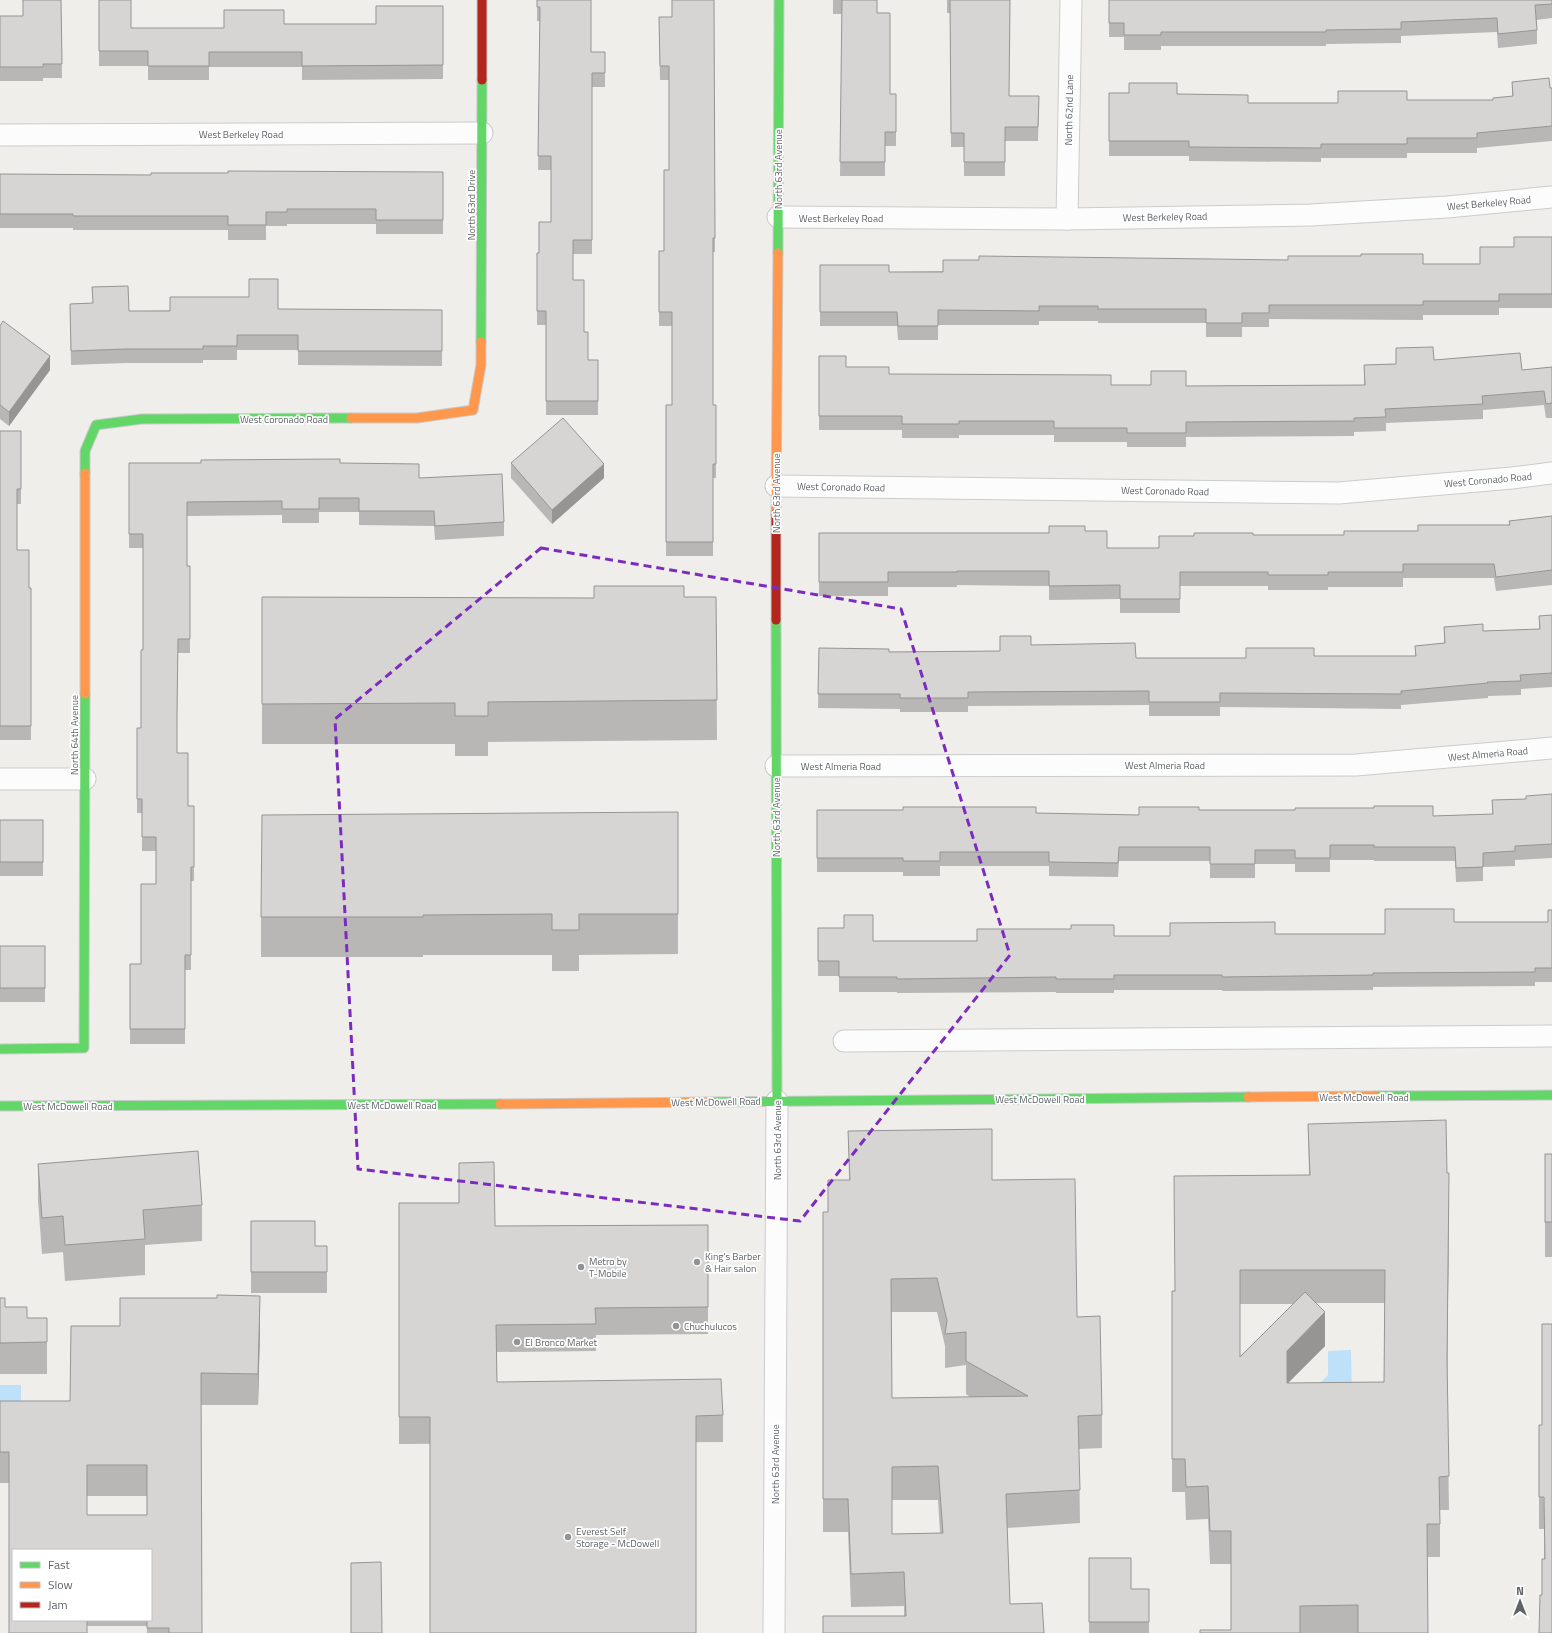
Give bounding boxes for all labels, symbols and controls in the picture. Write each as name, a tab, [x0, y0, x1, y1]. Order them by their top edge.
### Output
street label: North 62nd Lane	[1061, 74, 1077, 146]
street label: West Berkeley Road	[199, 127, 283, 142]
street label: North 63rd Avenue	[771, 129, 786, 209]
street label: North 63rd Drive	[464, 170, 479, 240]
street label: West Berkeley Road	[1446, 192, 1532, 214]
street label: West Berkeley Road	[1123, 209, 1207, 225]
street label: West Berkeley Road	[799, 211, 883, 226]
street label: West Coronado Road	[240, 412, 328, 427]
street label: North 63rd Avenue	[769, 453, 784, 533]
street label: West Coronado Road	[1443, 469, 1533, 491]
street label: West Coronado Road	[797, 479, 885, 495]
street label: West Coronado Road	[1121, 483, 1209, 499]
street label: North 64th Avenue	[67, 695, 82, 775]
street label: West Almeria Road	[1447, 743, 1529, 765]
street label: West Almeria Road	[1125, 758, 1205, 773]
street label: West Almeria Road	[801, 759, 881, 774]
street label: North 63rd Avenue	[769, 777, 784, 857]
street label: West McDowell Road	[1319, 1090, 1409, 1105]
street label: West McDowell Road	[995, 1092, 1085, 1107]
street label: West McDowell Road	[671, 1094, 761, 1110]
street label: West McDowell Road	[347, 1098, 437, 1113]
street label: West McDowell Road	[23, 1099, 113, 1114]
street label: North 63rd Avenue	[770, 1100, 785, 1180]
place label: King's Barber & Hair salon	[705, 1249, 761, 1276]
place label: Metro by T-Mobile	[589, 1254, 627, 1281]
marker: King's Barber & Hair salon	[692, 1257, 702, 1267]
marker: Metro by T-Mobile	[576, 1262, 586, 1272]
place label: Chuchulucos	[684, 1319, 737, 1334]
marker: Chuchulucos	[671, 1321, 681, 1331]
place label: El Bronco Market	[525, 1335, 598, 1350]
marker: El Bronco Market	[512, 1337, 522, 1347]
street label: North 63rd Avenue	[768, 1424, 783, 1504]
place label: Everest Self Storage - McDowell	[576, 1524, 659, 1551]
marker: Everest Self Storage - McDowell	[563, 1532, 573, 1542]
legend	[12, 1549, 152, 1621]
text: Fast	[48, 1555, 71, 1574]
text: Slow	[48, 1575, 73, 1594]
north arrow	[1500, 1581, 1540, 1621]
text: N	[1516, 1583, 1524, 1599]
text: Jam	[48, 1595, 68, 1614]

